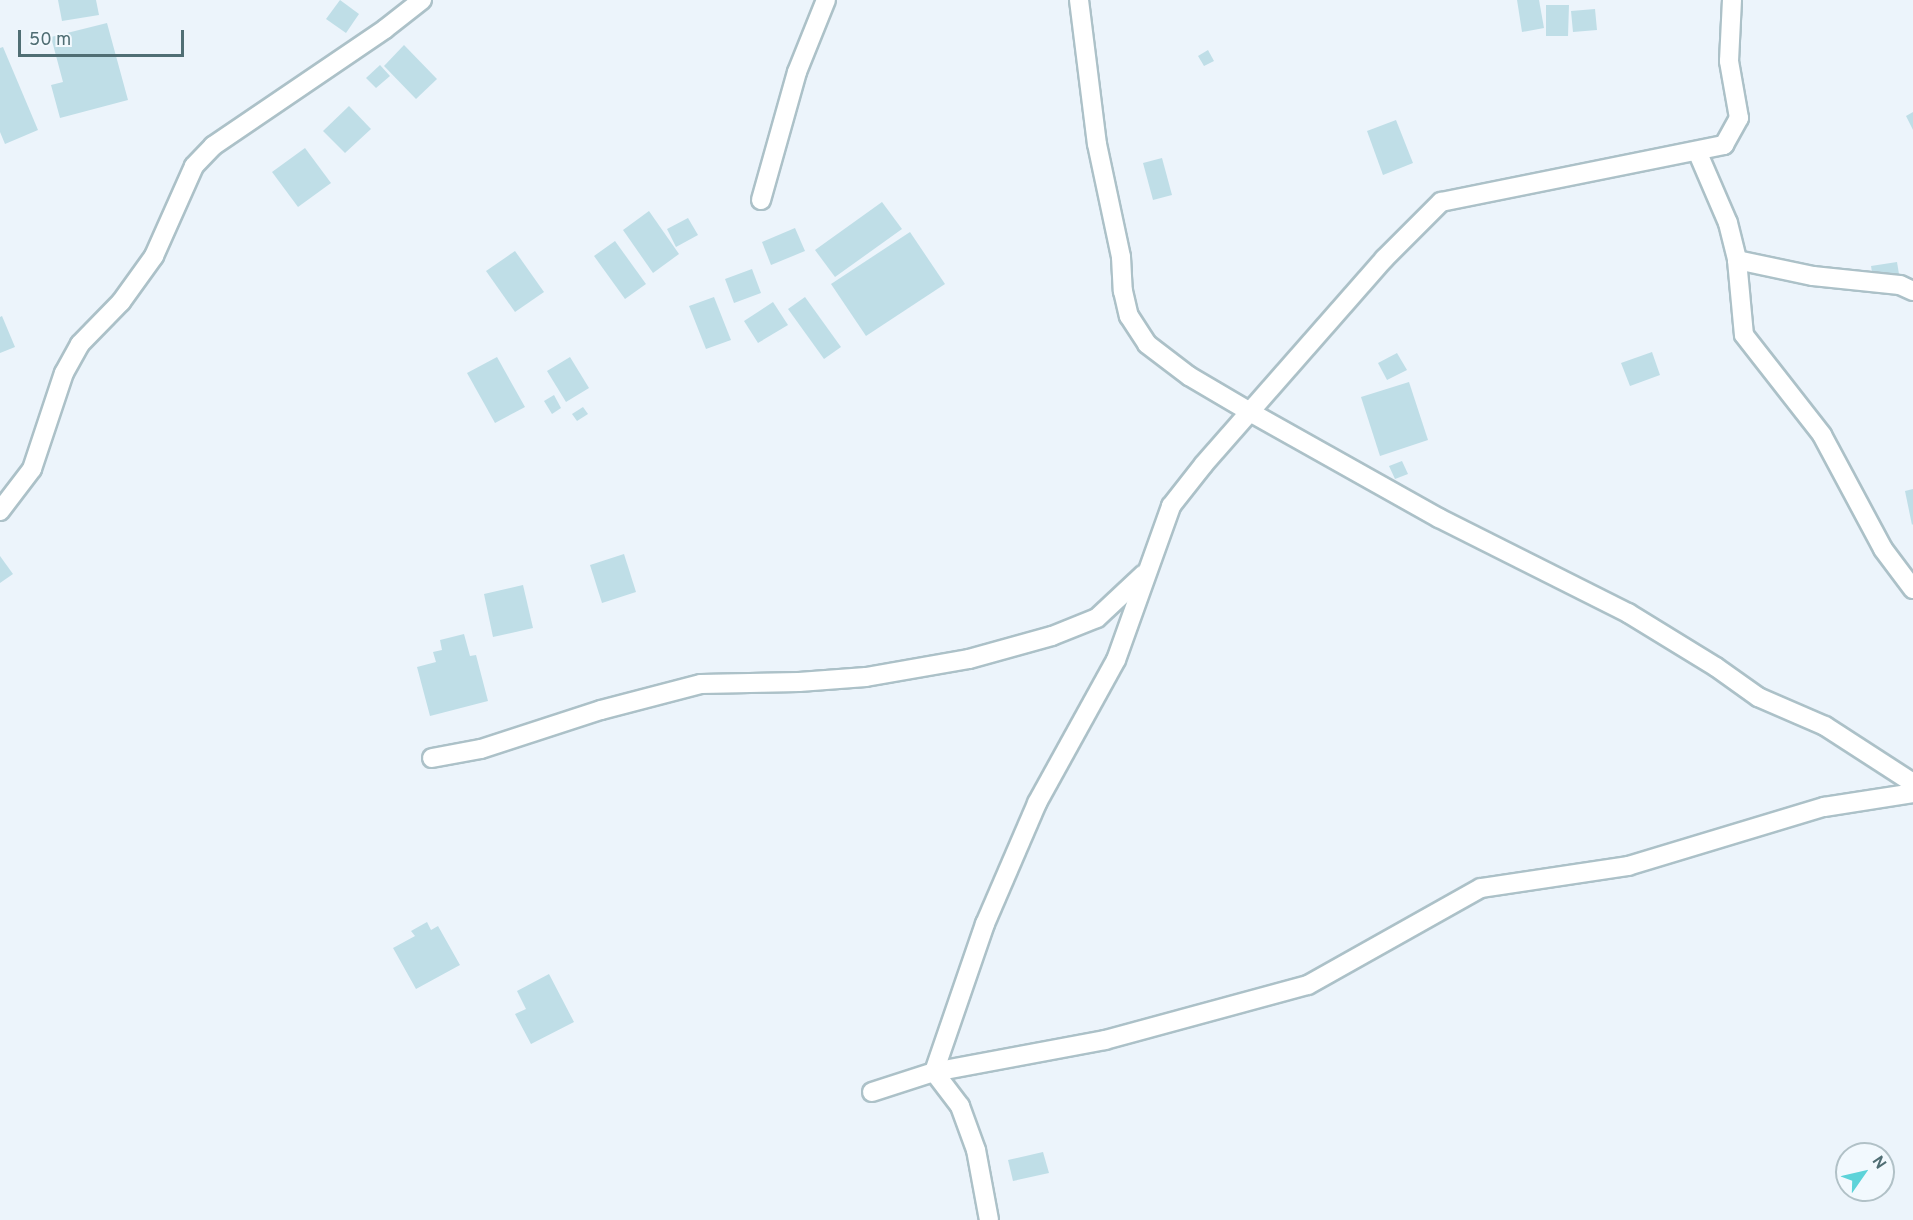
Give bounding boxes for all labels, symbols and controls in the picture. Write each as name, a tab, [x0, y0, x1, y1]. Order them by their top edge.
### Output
scale bar	[21, 18, 188, 56]
text: 50 m	[29, 29, 71, 52]
north arrow	[1835, 1142, 1895, 1202]
text: N	[1867, 1153, 1890, 1173]

